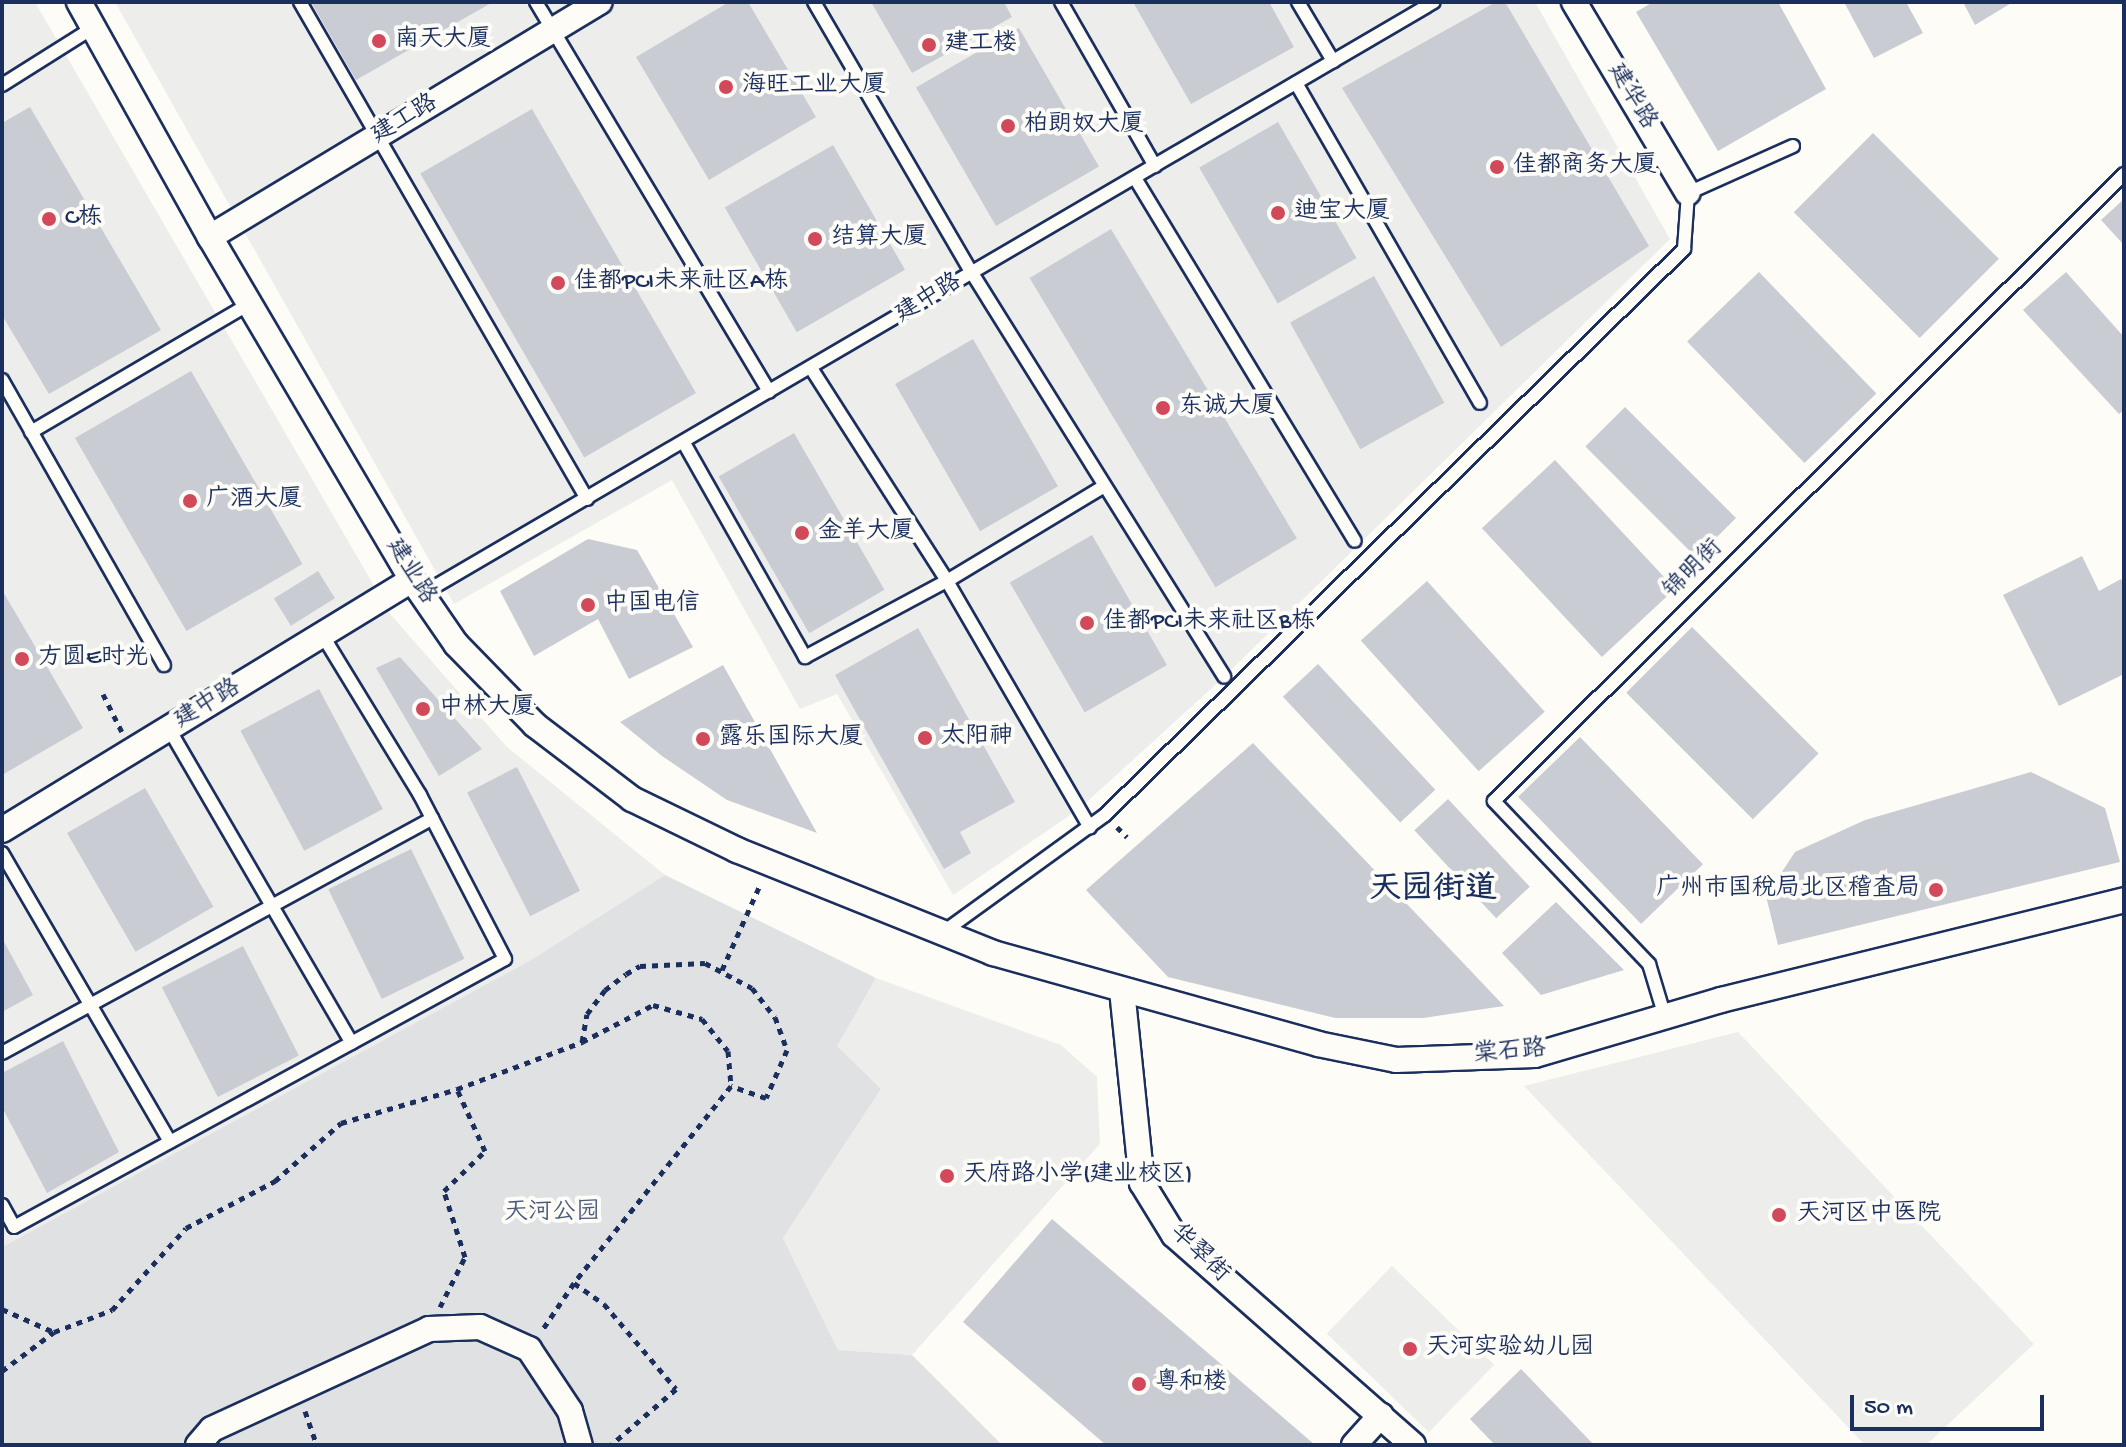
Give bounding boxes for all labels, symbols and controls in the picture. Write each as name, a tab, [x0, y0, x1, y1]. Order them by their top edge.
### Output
place label: 南天大厦	[395, 27, 491, 55]
place label: 建工楼	[945, 31, 1017, 59]
marker: 南天大厦	[370, 32, 388, 50]
marker: 建工楼	[920, 36, 938, 54]
street label: 建华路	[1600, 59, 1662, 135]
place label: 海旺工业大厦	[742, 73, 886, 101]
marker: 海旺工业大厦	[717, 78, 735, 96]
street label: 建工路	[367, 89, 443, 151]
place label: 柏朗奴大厦	[1024, 112, 1144, 140]
marker: 柏朗奴大厦	[999, 117, 1017, 135]
place label: 佳都商务大厦	[1513, 153, 1657, 181]
marker: 佳都商务大厦	[1488, 158, 1506, 176]
place label: 迪宝大厦	[1294, 199, 1390, 227]
marker: 迪宝大厦	[1269, 204, 1287, 222]
place label: C栋	[65, 205, 102, 233]
marker: C栋	[40, 210, 58, 228]
place label: 结算大厦	[831, 225, 927, 253]
marker: 结算大厦	[806, 230, 824, 248]
street label: 建中路	[891, 268, 967, 330]
place label: 佳都PCI未来社区A栋	[574, 269, 788, 297]
marker: 佳都PCI未来社区A栋	[549, 274, 567, 292]
place label: 东诚大厦	[1179, 394, 1275, 422]
marker: 东诚大厦	[1154, 399, 1172, 417]
place label: 广酒大厦	[206, 487, 302, 515]
marker: 广酒大厦	[181, 492, 199, 510]
place label: 金羊大厦	[818, 519, 914, 547]
marker: 金羊大厦	[793, 524, 811, 542]
street label: 建业路	[379, 534, 441, 610]
street label: 锦明街	[1658, 534, 1730, 606]
place label: 中国电信	[604, 591, 700, 619]
marker: 中国电信	[579, 596, 597, 614]
place label: 佳都PCI未来社区B栋	[1103, 609, 1315, 637]
marker: 佳都PCI未来社区B栋	[1078, 614, 1096, 632]
place label: 方圆E时光	[38, 645, 149, 673]
marker: 方圆E时光	[13, 650, 31, 668]
street label: 建中路	[170, 674, 246, 736]
place label: 中林大厦	[439, 695, 535, 723]
marker: 中林大厦	[414, 700, 432, 718]
place label: 太阳神	[941, 724, 1013, 752]
place label: 露乐国际大厦	[719, 725, 863, 753]
marker: 太阳神	[916, 729, 934, 747]
marker: 露乐国际大厦	[694, 730, 712, 748]
district label: 天园街道	[1369, 872, 1497, 910]
place label: 广州市国税局北区稽查局	[1656, 876, 1920, 904]
marker: 广州市国税局北区稽查局	[1927, 881, 1945, 899]
street label: 棠石路	[1473, 1036, 1547, 1070]
place label: 天府路小学(建业校区)	[963, 1162, 1193, 1190]
marker: 天府路小学(建业校区)	[938, 1167, 956, 1185]
park label: 天河公园	[504, 1200, 600, 1228]
place label: 天河区中医院	[1797, 1201, 1941, 1229]
marker: 天河区中医院	[1768, 1204, 1790, 1226]
street label: 华翠街	[1163, 1219, 1235, 1289]
place label: 天河实验幼儿园	[1426, 1335, 1594, 1363]
marker: 天河实验幼儿园	[1401, 1340, 1419, 1358]
place label: 粤和楼	[1155, 1370, 1227, 1398]
marker: 粤和楼	[1130, 1375, 1148, 1393]
scale bar	[1854, 1379, 2048, 1429]
text: 50 m	[1864, 1394, 1913, 1423]

